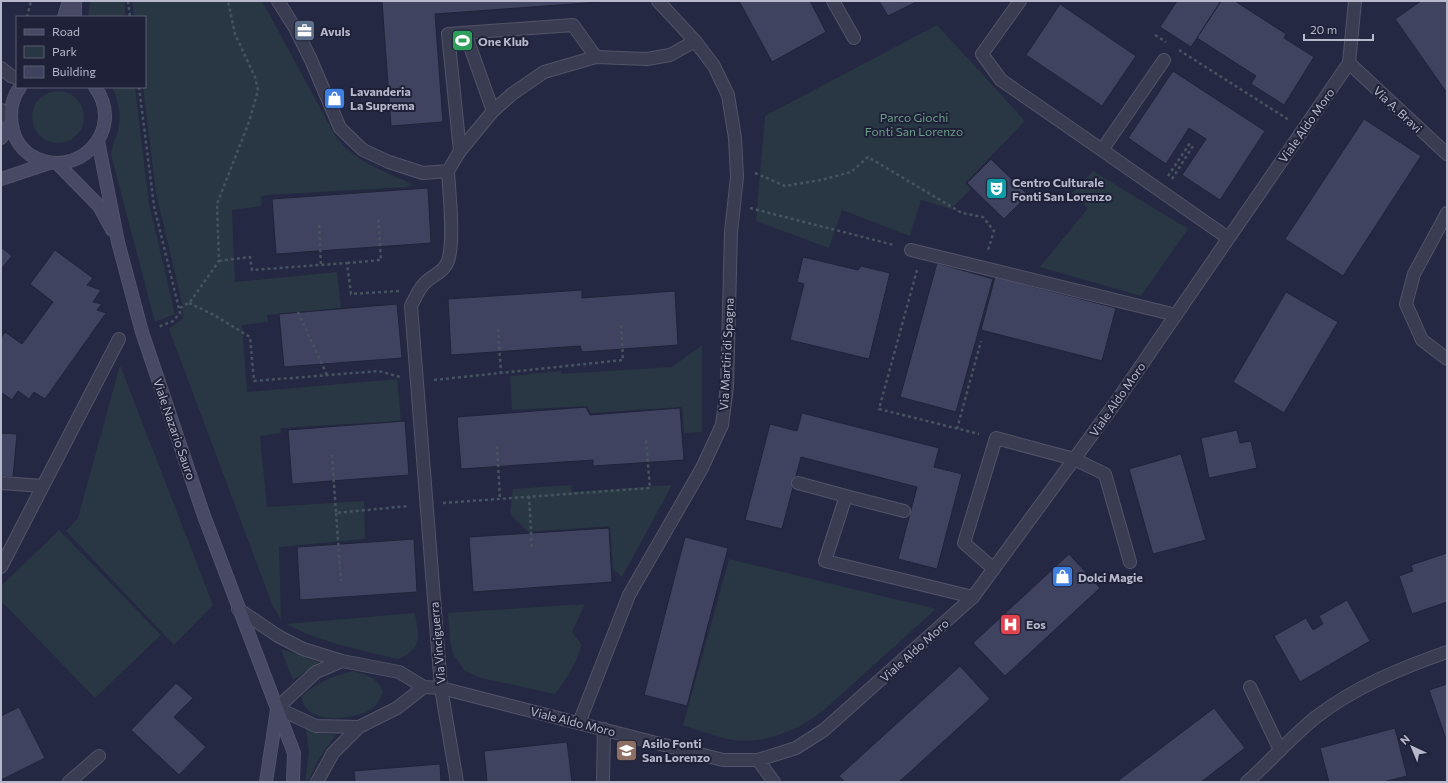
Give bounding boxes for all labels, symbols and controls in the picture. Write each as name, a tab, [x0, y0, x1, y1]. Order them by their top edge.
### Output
legend	[16, 16, 146, 88]
scale bar	[1304, 16, 1373, 42]
office icon: Avuls	[292, 18, 318, 44]
text: 20 m	[1310, 22, 1337, 36]
text: Road	[52, 24, 80, 38]
place label: Avuls	[320, 24, 351, 38]
sports icon: One Klub	[450, 28, 476, 54]
place label: One Klub	[478, 34, 529, 48]
text: Park	[52, 44, 78, 58]
text: Building	[52, 64, 96, 78]
street label: Via A. Bravi	[1371, 83, 1425, 135]
place label: Lavanderia La Suprema	[350, 84, 415, 112]
shop icon: Lavanderia La Suprema	[322, 85, 348, 111]
street label: Viale Aldo Moro	[1275, 85, 1337, 165]
park label: Parco Giochi Fonti San Lorenzo	[865, 110, 963, 138]
place label: Centro Culturale Fonti San Lorenzo	[1012, 175, 1112, 203]
theatre icon: Centro Culturale Fonti San Lorenzo	[984, 176, 1010, 202]
street label: Via Martiri di Spagna	[716, 297, 736, 411]
street label: Viale Aldo Moro	[1086, 359, 1148, 439]
street label: Viale Nazario Sauro	[151, 377, 199, 481]
shop icon: Dolci Magie	[1050, 564, 1076, 590]
place label: Dolci Magie	[1078, 570, 1143, 584]
street label: Via Vinciguerra	[426, 601, 448, 685]
hospital icon: Eos	[997, 611, 1023, 637]
street label: Viale Aldo Moro	[877, 616, 951, 684]
place label: Eos	[1026, 617, 1046, 631]
street label: Viale Aldo Moro	[529, 704, 617, 738]
north arrow	[1392, 727, 1432, 767]
text: N	[1397, 732, 1412, 747]
place label: Asilo Fonti San Lorenzo	[642, 736, 710, 764]
school or university icon: Asilo Fonti San Lorenzo	[614, 737, 640, 763]

